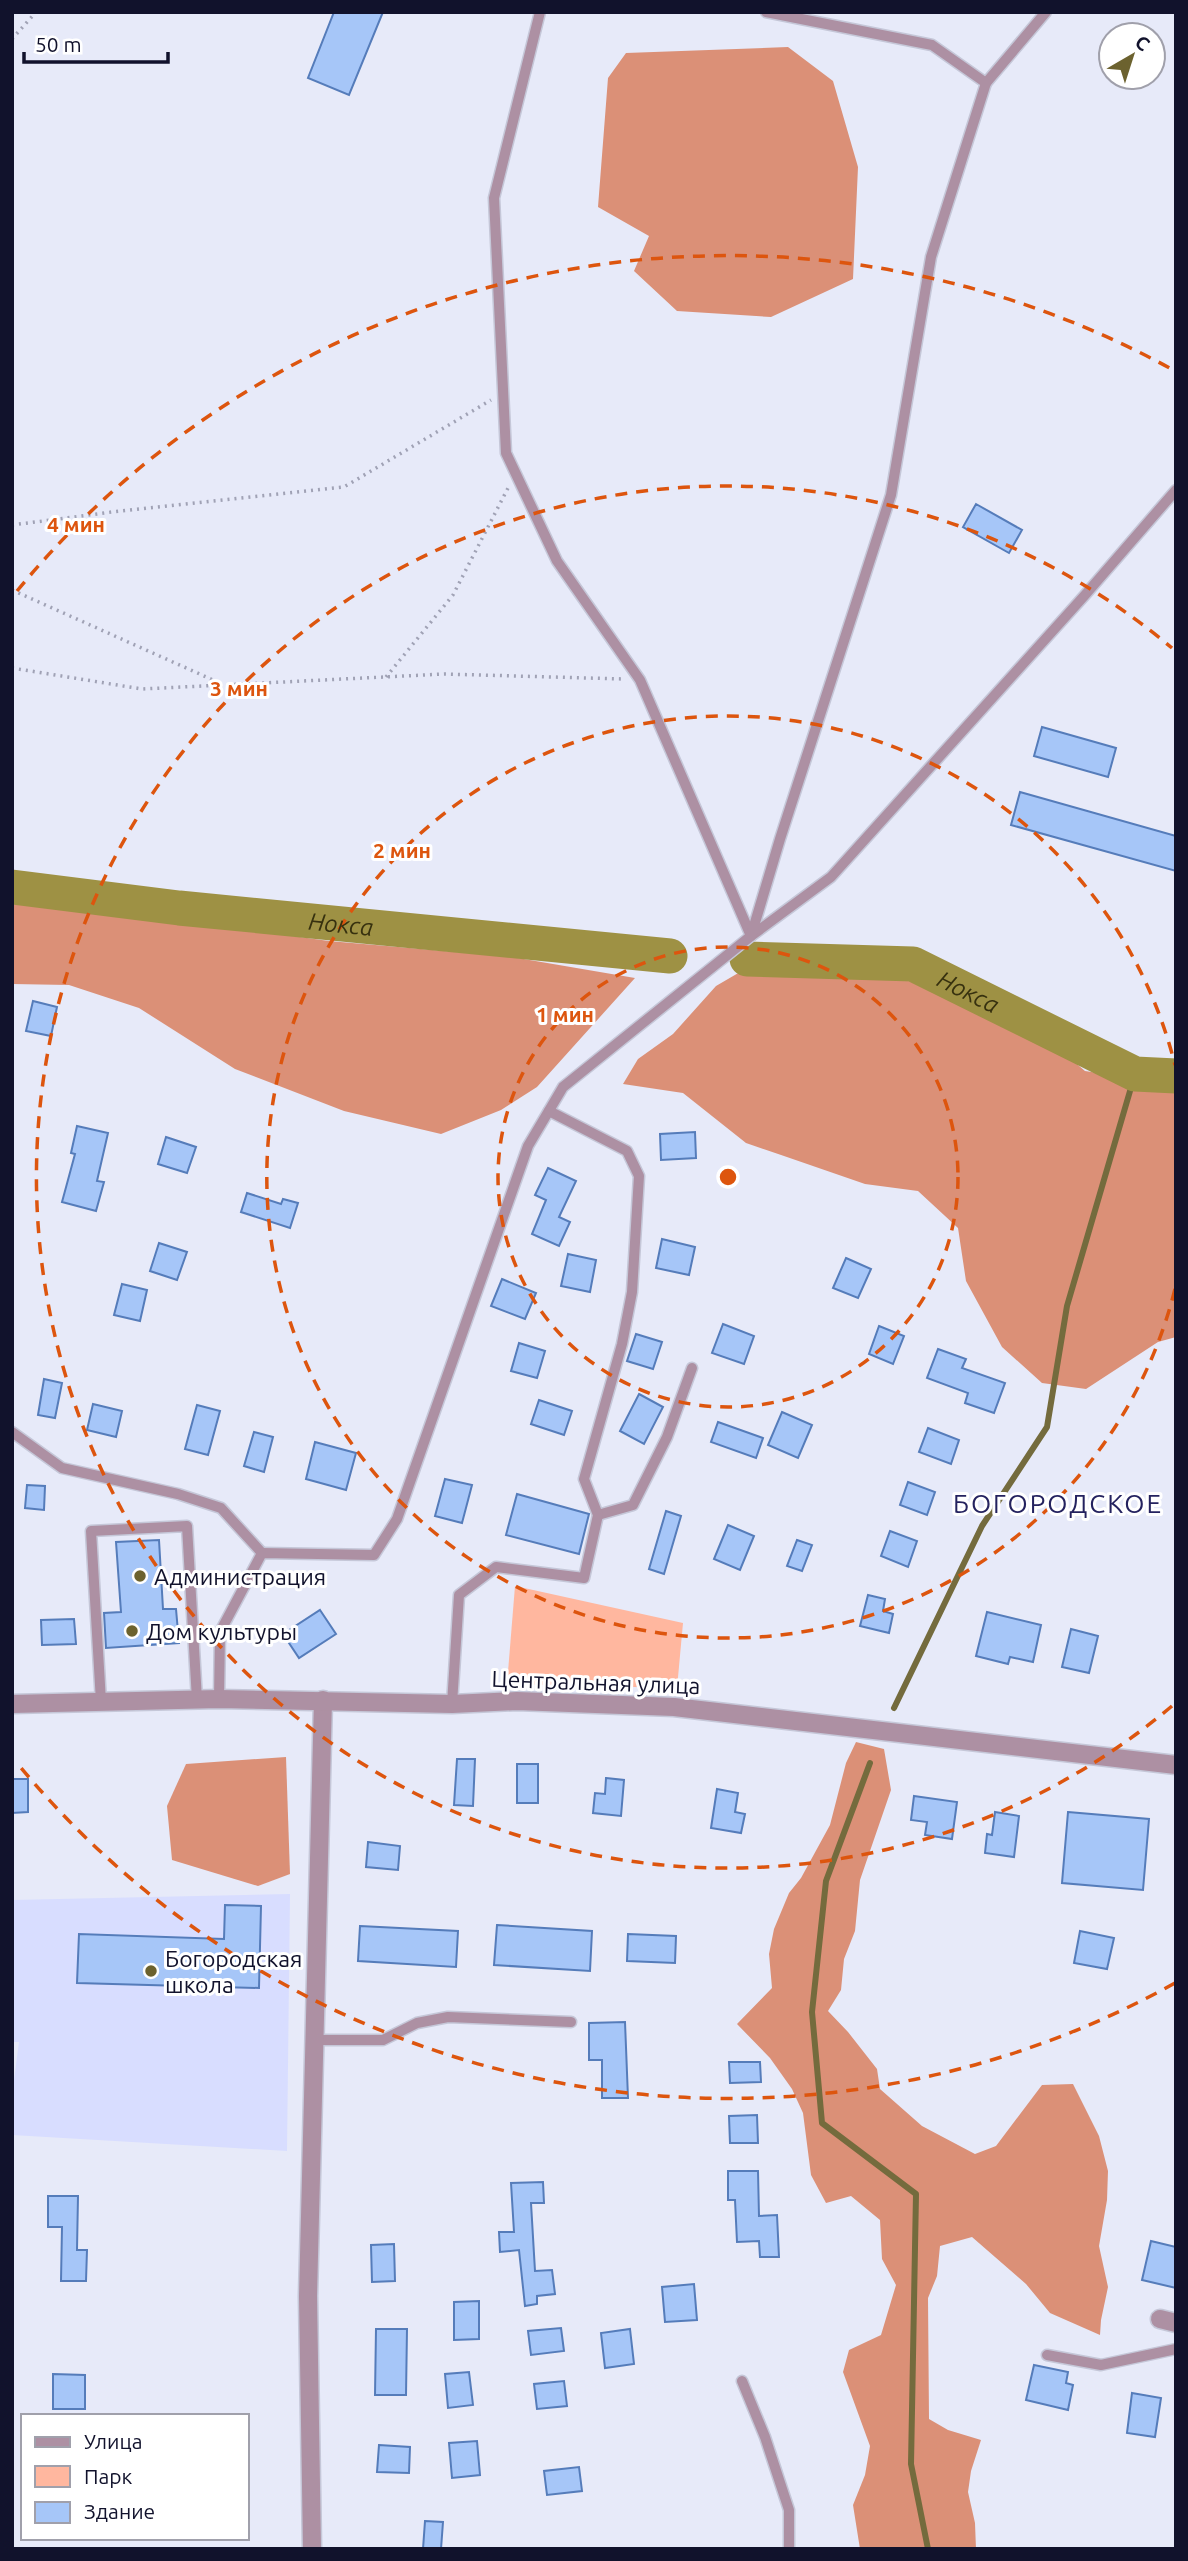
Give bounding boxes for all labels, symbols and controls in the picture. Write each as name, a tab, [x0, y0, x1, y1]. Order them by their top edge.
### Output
scale bar	[24, 21, 168, 65]
north arrow	[1097, 21, 1167, 91]
text: С	[1131, 30, 1154, 55]
text: 50 m	[35, 32, 82, 56]
text: 4 мин	[47, 512, 105, 536]
text: 3 мин	[210, 676, 268, 700]
text: 2 мин	[373, 838, 431, 862]
water label: Нокса	[307, 907, 375, 940]
water label: Нокса	[933, 965, 1004, 1018]
text: 1 мин	[536, 1002, 594, 1026]
centre of rings	[716, 1165, 740, 1189]
district label: БОГОРОДСКОЕ	[953, 1489, 1163, 1518]
place label: Администрация	[154, 1564, 326, 1589]
marker: Администрация	[132, 1568, 148, 1584]
place label: Дом культуры	[146, 1619, 297, 1644]
marker: Дом культуры	[124, 1623, 140, 1639]
street label: Центральная улица	[491, 1666, 701, 1698]
place label: Богородская школа	[165, 1946, 302, 1997]
marker: Богородская школа	[143, 1963, 159, 1979]
legend	[21, 2414, 248, 2540]
text: Улица	[84, 2429, 142, 2453]
text: Парк	[84, 2464, 133, 2488]
text: Здание	[84, 2499, 155, 2523]

